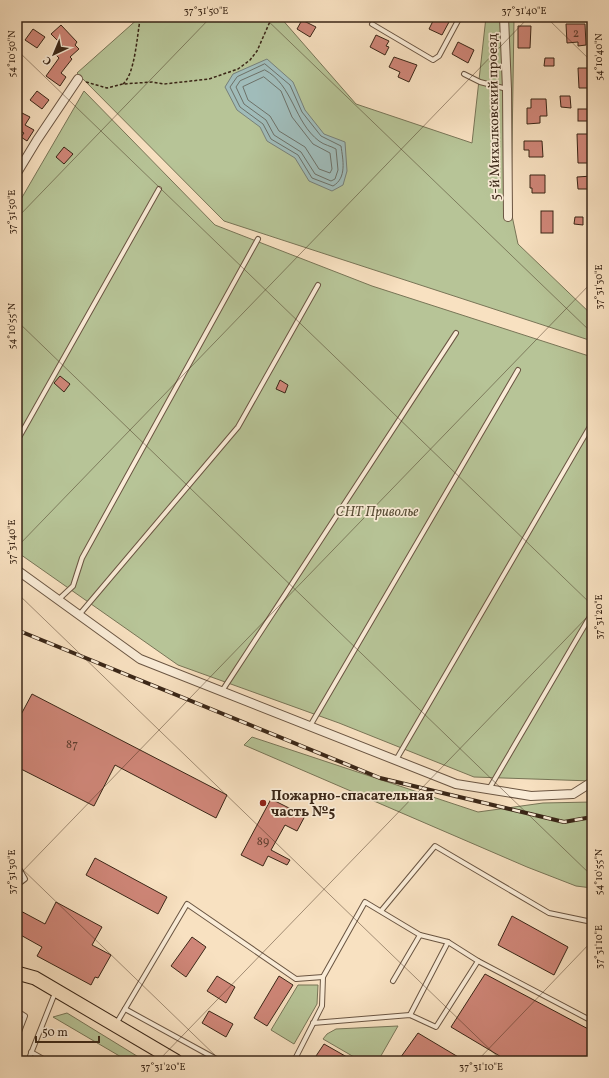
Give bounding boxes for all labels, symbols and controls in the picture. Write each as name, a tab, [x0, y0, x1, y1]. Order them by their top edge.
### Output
text: 37°31'50"E	[184, 4, 228, 18]
text: 37°31'40"E	[502, 4, 546, 18]
house number: 2	[573, 26, 579, 42]
text: 54°10'50"N	[5, 30, 19, 78]
street label: 5-й Михалковский проезд	[484, 33, 505, 201]
text: 54°10'40"N	[592, 33, 606, 81]
north arrow	[34, 34, 74, 74]
text: С	[40, 52, 56, 68]
text: 37°31'50"E	[5, 190, 19, 234]
text: 37°31'30"E	[592, 265, 606, 309]
text: 54°10'55"N	[5, 302, 19, 349]
park label: СНТ Приволье	[336, 503, 418, 522]
text: 37°31'40"E	[5, 520, 19, 564]
text: 37°31'20"E	[592, 594, 606, 640]
house number: 87	[66, 737, 78, 753]
place label: Пожарно-спасательная часть №5	[271, 787, 433, 822]
marker: Пожарно-спасательная часть №5	[258, 798, 268, 808]
house number: 89	[257, 834, 269, 850]
text: 54°10'55"N	[592, 848, 606, 895]
text: 37°31'30"E	[5, 850, 19, 894]
text: 37°31'10"E	[592, 925, 606, 969]
scale bar	[36, 1018, 99, 1044]
text: 50 m	[42, 1025, 68, 1041]
text: 37°31'20"E	[140, 1060, 186, 1074]
text: 37°31'10"E	[459, 1060, 503, 1074]

